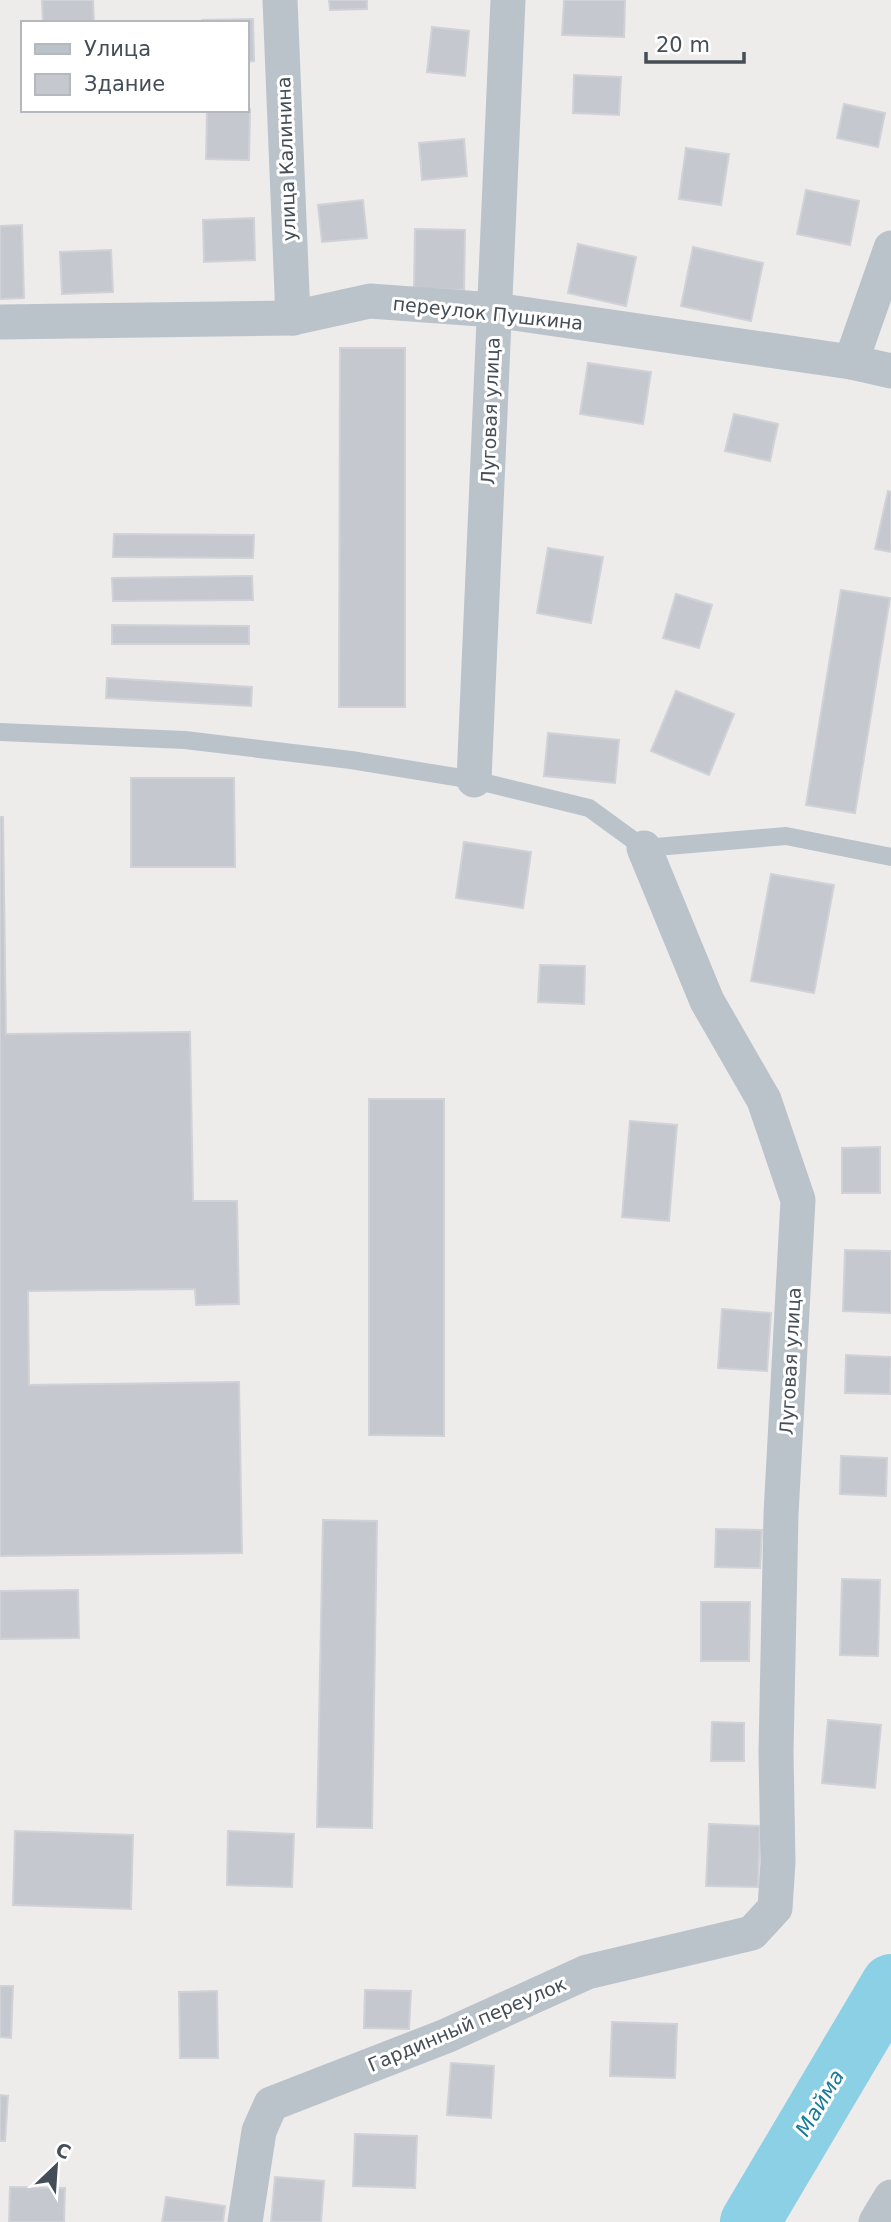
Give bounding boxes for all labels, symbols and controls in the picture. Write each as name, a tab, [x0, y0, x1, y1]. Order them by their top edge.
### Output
legend	[21, 21, 248, 112]
scale bar	[646, 21, 744, 65]
text: 20 m	[656, 33, 710, 57]
text: Улица	[84, 37, 151, 61]
text: Здание	[84, 72, 165, 96]
street label: улица Калинина	[272, 76, 300, 242]
street label: переулок Пушкина	[392, 292, 584, 334]
street label: Луговая улица	[476, 337, 504, 485]
street label: Луговая улица	[775, 1287, 805, 1435]
street label: Гардинный переулок	[364, 1972, 570, 2076]
water label: Майма	[791, 2065, 849, 2141]
north arrow	[21, 2131, 91, 2201]
text: С	[52, 2138, 74, 2164]

